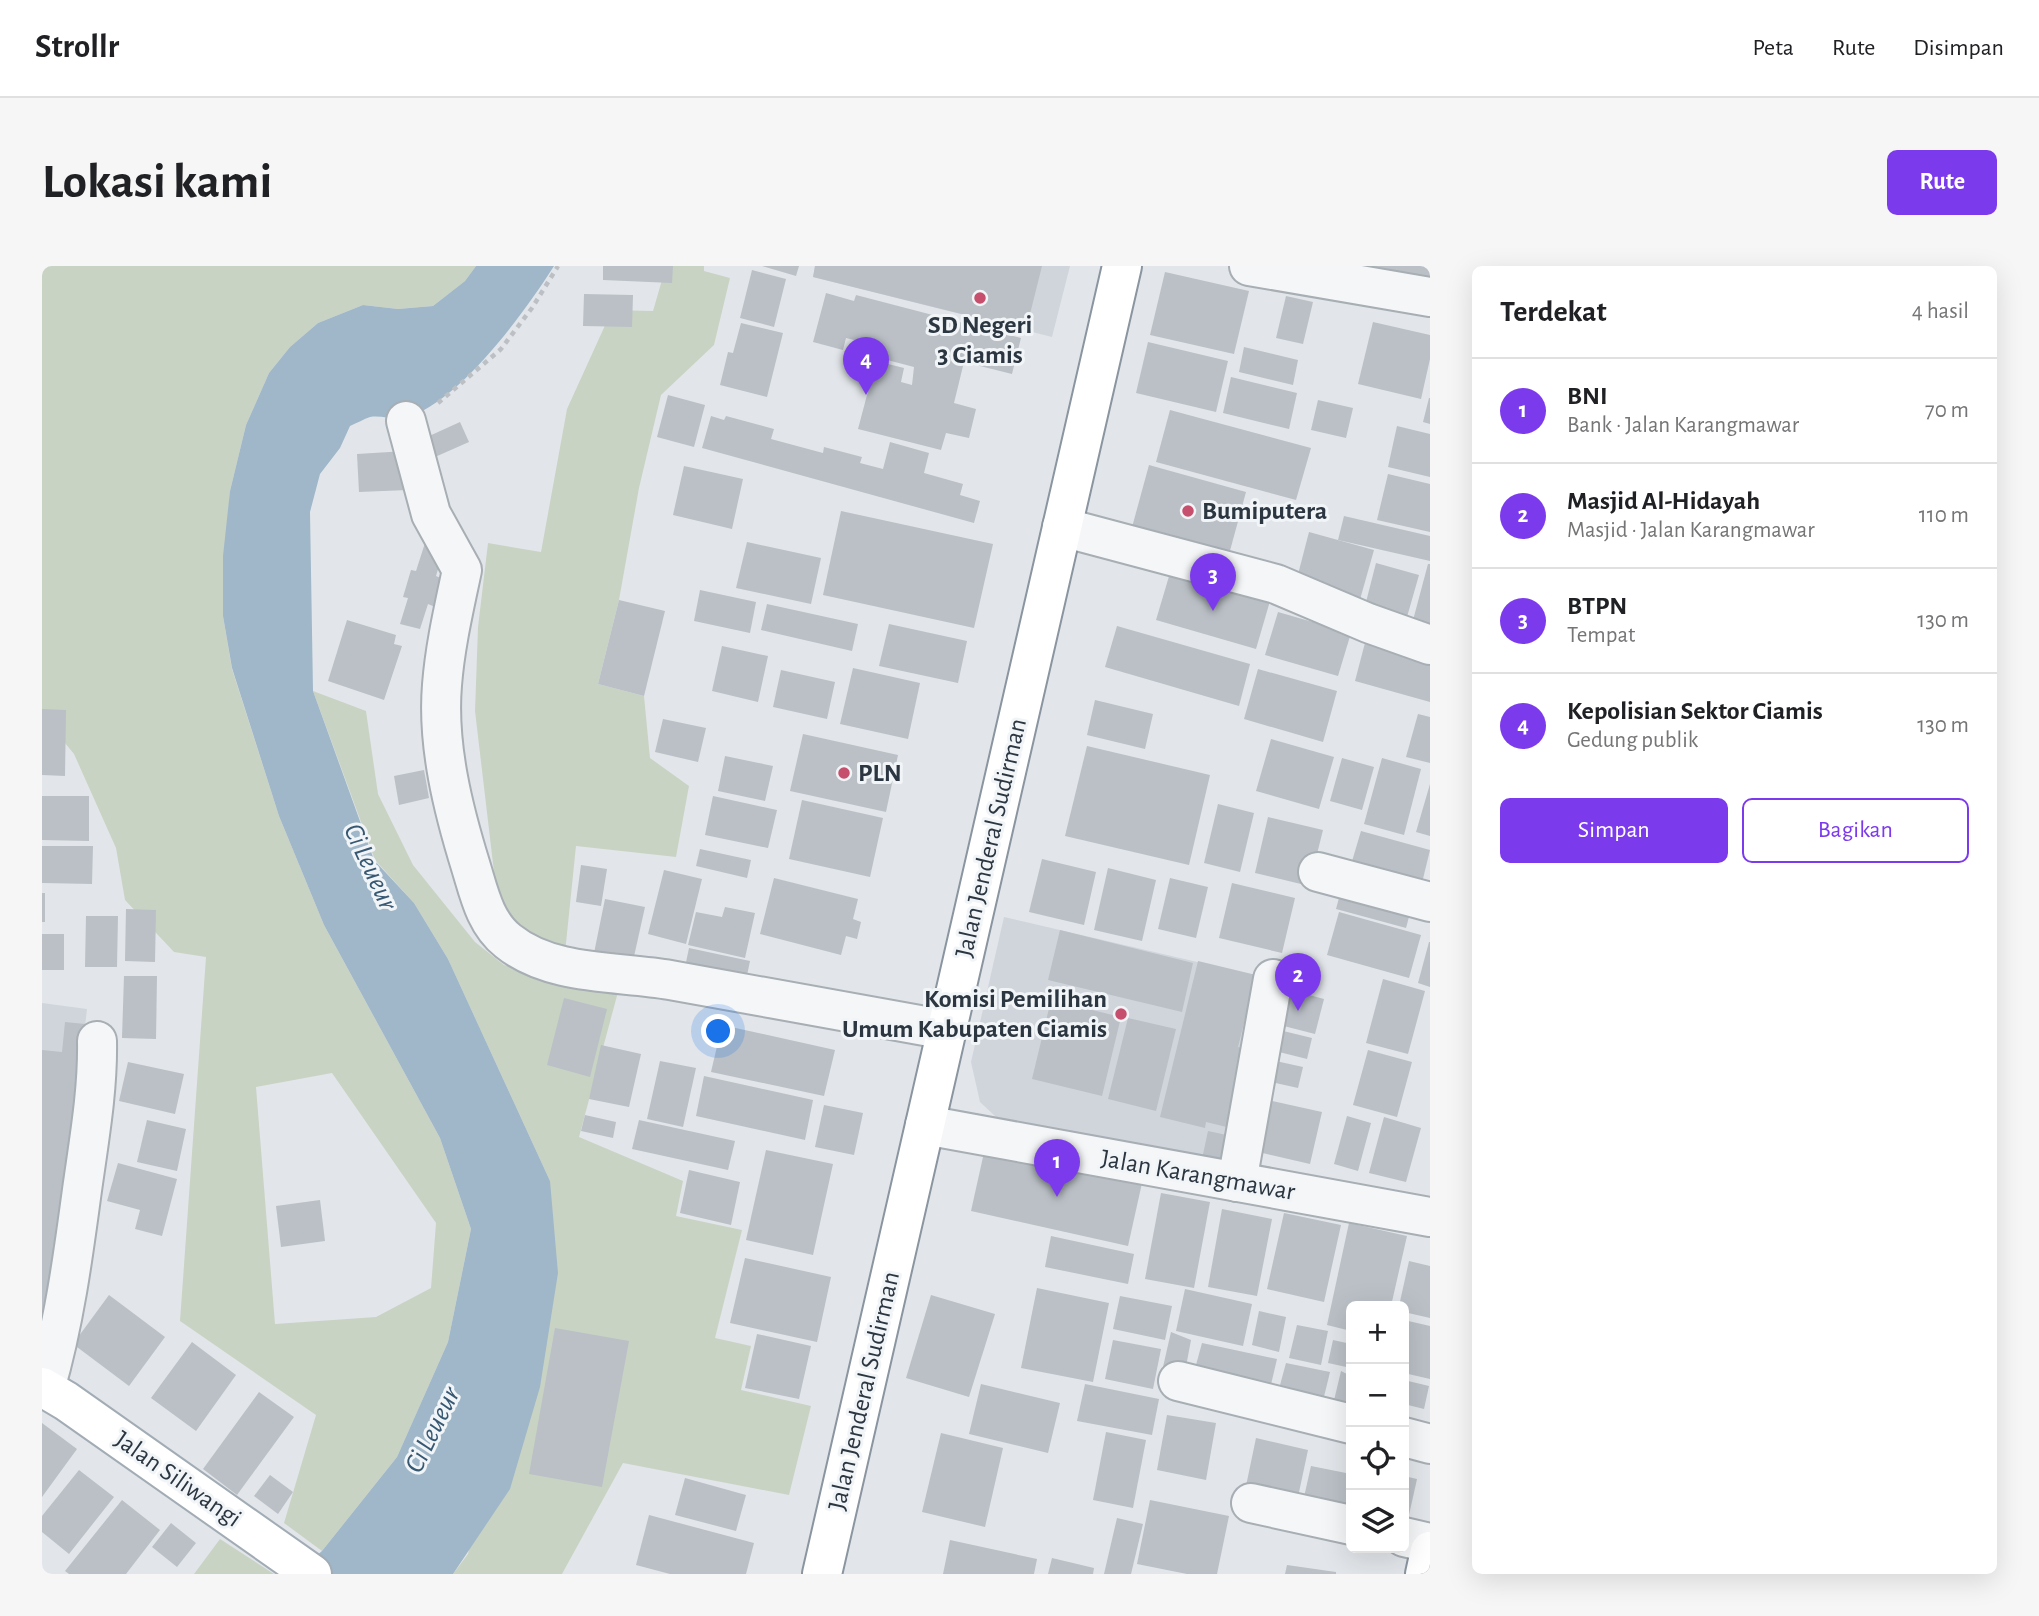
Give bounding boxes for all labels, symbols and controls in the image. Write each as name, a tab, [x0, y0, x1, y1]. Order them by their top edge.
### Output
text: Strollr	[35, 31, 119, 64]
text: Peta	[1753, 36, 1794, 60]
text: Rute	[1832, 36, 1875, 60]
text: Disimpan	[1913, 36, 2004, 60]
button: Rute	[1887, 150, 1997, 215]
text: Lokasi kami	[42, 158, 272, 207]
marker: SD Negeri 3 Ciamis	[972, 290, 988, 306]
text: Terdekat	[1500, 297, 1607, 327]
text: 4 hasil	[1912, 300, 1969, 323]
place label: SD Negeri 3 Ciamis	[928, 312, 1032, 368]
pin: 4	[843, 337, 889, 395]
text: BNI	[1567, 383, 1608, 409]
text: 1	[1519, 399, 1527, 422]
text: 70 m	[1925, 399, 1969, 422]
text: Bank · Jalan Karangmawar	[1567, 414, 1799, 437]
text: Masjid Al-Hidayah	[1567, 488, 1760, 514]
place label: Bumiputera	[1202, 498, 1327, 524]
marker: Bumiputera	[1180, 503, 1196, 519]
text: 2	[1518, 504, 1528, 527]
text: 110 m	[1919, 504, 1969, 527]
text: Masjid · Jalan Karangmawar	[1567, 519, 1815, 542]
pin: 3	[1190, 553, 1236, 611]
text: BTPN	[1567, 593, 1627, 619]
text: 3	[1518, 609, 1528, 632]
text: 130 m	[1917, 609, 1969, 632]
text: Tempat	[1567, 624, 1635, 647]
text: Kepolisian Sektor Ciamis	[1567, 698, 1823, 724]
text: 4	[1517, 714, 1529, 737]
text: 130 m	[1917, 714, 1969, 737]
street label: Jalan Jenderal Sudirman	[951, 716, 1031, 960]
text: Gedung publik	[1567, 729, 1698, 752]
place label: PLN	[858, 760, 902, 786]
marker: PLN	[836, 765, 852, 781]
button: Simpan	[1500, 798, 1728, 863]
button: Bagikan	[1742, 798, 1969, 863]
water label: Ci Leueur	[338, 820, 402, 915]
pin: 2	[1275, 953, 1321, 1011]
place label: Komisi Pemilihan Umum Kabupaten Ciamis	[842, 986, 1107, 1042]
marker: Komisi Pemilihan Umum Kabupaten Ciamis	[1113, 1006, 1129, 1022]
your location	[701, 1014, 735, 1048]
pin: 1	[1034, 1139, 1080, 1197]
street label: Jalan Karangmawar	[1099, 1145, 1298, 1205]
street label: Jalan Jenderal Sudirman	[824, 1269, 904, 1513]
map controls	[1346, 1301, 1409, 1553]
button: +	[1346, 1301, 1409, 1364]
button: −	[1346, 1364, 1409, 1427]
water label: Ci Leueur	[400, 1382, 466, 1477]
street label: Jalan Siliwangi	[110, 1426, 246, 1532]
button: locate	[1346, 1427, 1409, 1490]
button: layers	[1346, 1490, 1409, 1553]

